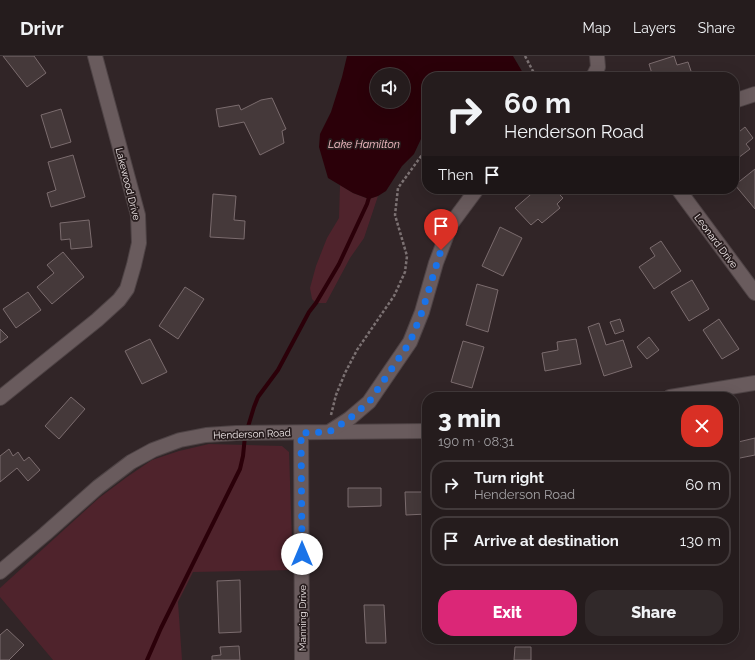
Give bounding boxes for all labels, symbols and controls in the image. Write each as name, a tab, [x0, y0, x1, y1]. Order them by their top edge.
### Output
text: Drivr	[20, 17, 64, 39]
text: Map	[583, 20, 611, 36]
text: Layers	[633, 20, 676, 36]
text: Share	[698, 20, 735, 36]
map controls	[370, 68, 410, 108]
button: sound	[370, 68, 410, 108]
text: 60 m	[504, 87, 571, 120]
icon: right	[438, 88, 490, 140]
text: Henderson Road	[504, 121, 644, 142]
water label: Lake Hamilton	[328, 138, 400, 151]
street label: Lakewood Drive	[114, 147, 142, 222]
icon: arrive	[481, 164, 503, 186]
text: Then	[438, 166, 473, 184]
pin	[424, 209, 458, 250]
street label: Leonard Drive	[692, 212, 740, 270]
icon: arrive	[430, 215, 452, 237]
text: 3 min	[438, 404, 501, 433]
button: close	[681, 405, 723, 447]
street label: Henderson Road	[213, 427, 291, 441]
text: 190 m · 08:31	[438, 434, 514, 449]
text: Turn right	[474, 469, 544, 487]
icon: right	[440, 474, 462, 496]
text: 60 m	[685, 476, 721, 494]
text: Henderson Road	[474, 487, 575, 502]
icon: arrive	[440, 530, 462, 552]
text: Arrive at destination	[474, 532, 619, 550]
text: 130 m	[680, 532, 721, 550]
position arrow	[281, 533, 323, 575]
street label: Manning Drive	[297, 585, 308, 651]
button: Exit	[438, 590, 577, 636]
button: Share	[585, 590, 723, 636]

